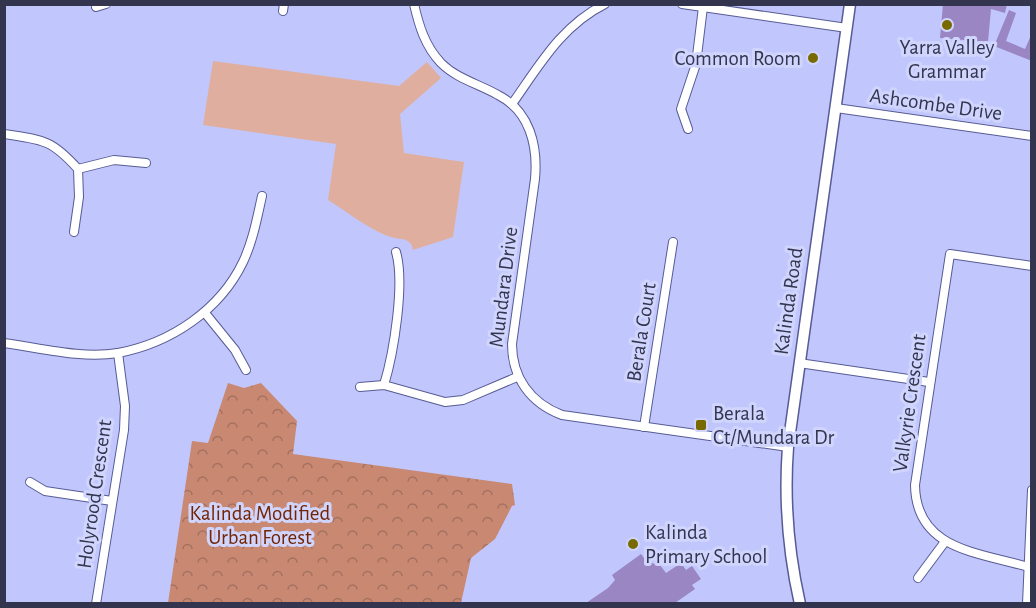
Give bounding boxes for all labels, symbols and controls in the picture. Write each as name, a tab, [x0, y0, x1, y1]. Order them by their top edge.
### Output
marker: Yarra Valley Grammar	[940, 18, 954, 32]
place label: Yarra Valley Grammar	[899, 37, 995, 82]
place label: Common Room	[674, 48, 801, 69]
marker: Common Room	[806, 51, 820, 65]
street label: Ashcombe Drive	[868, 85, 1003, 124]
street label: Mundara Drive	[486, 226, 521, 349]
street label: Kalinda Road	[771, 246, 806, 356]
street label: Berala Court	[623, 281, 660, 383]
street label: Valkyrie Crescent	[889, 332, 930, 473]
place label: Berala Ct/Mundara Dr	[713, 403, 835, 448]
street label: Holyrood Crescent	[74, 418, 115, 570]
marker: Berala Ct/Mundara Dr	[694, 418, 708, 432]
park label: Kalinda Modified Urban Forest	[190, 503, 331, 548]
place label: Kalinda Primary School	[645, 522, 768, 567]
marker: Kalinda Primary School	[626, 537, 640, 551]

